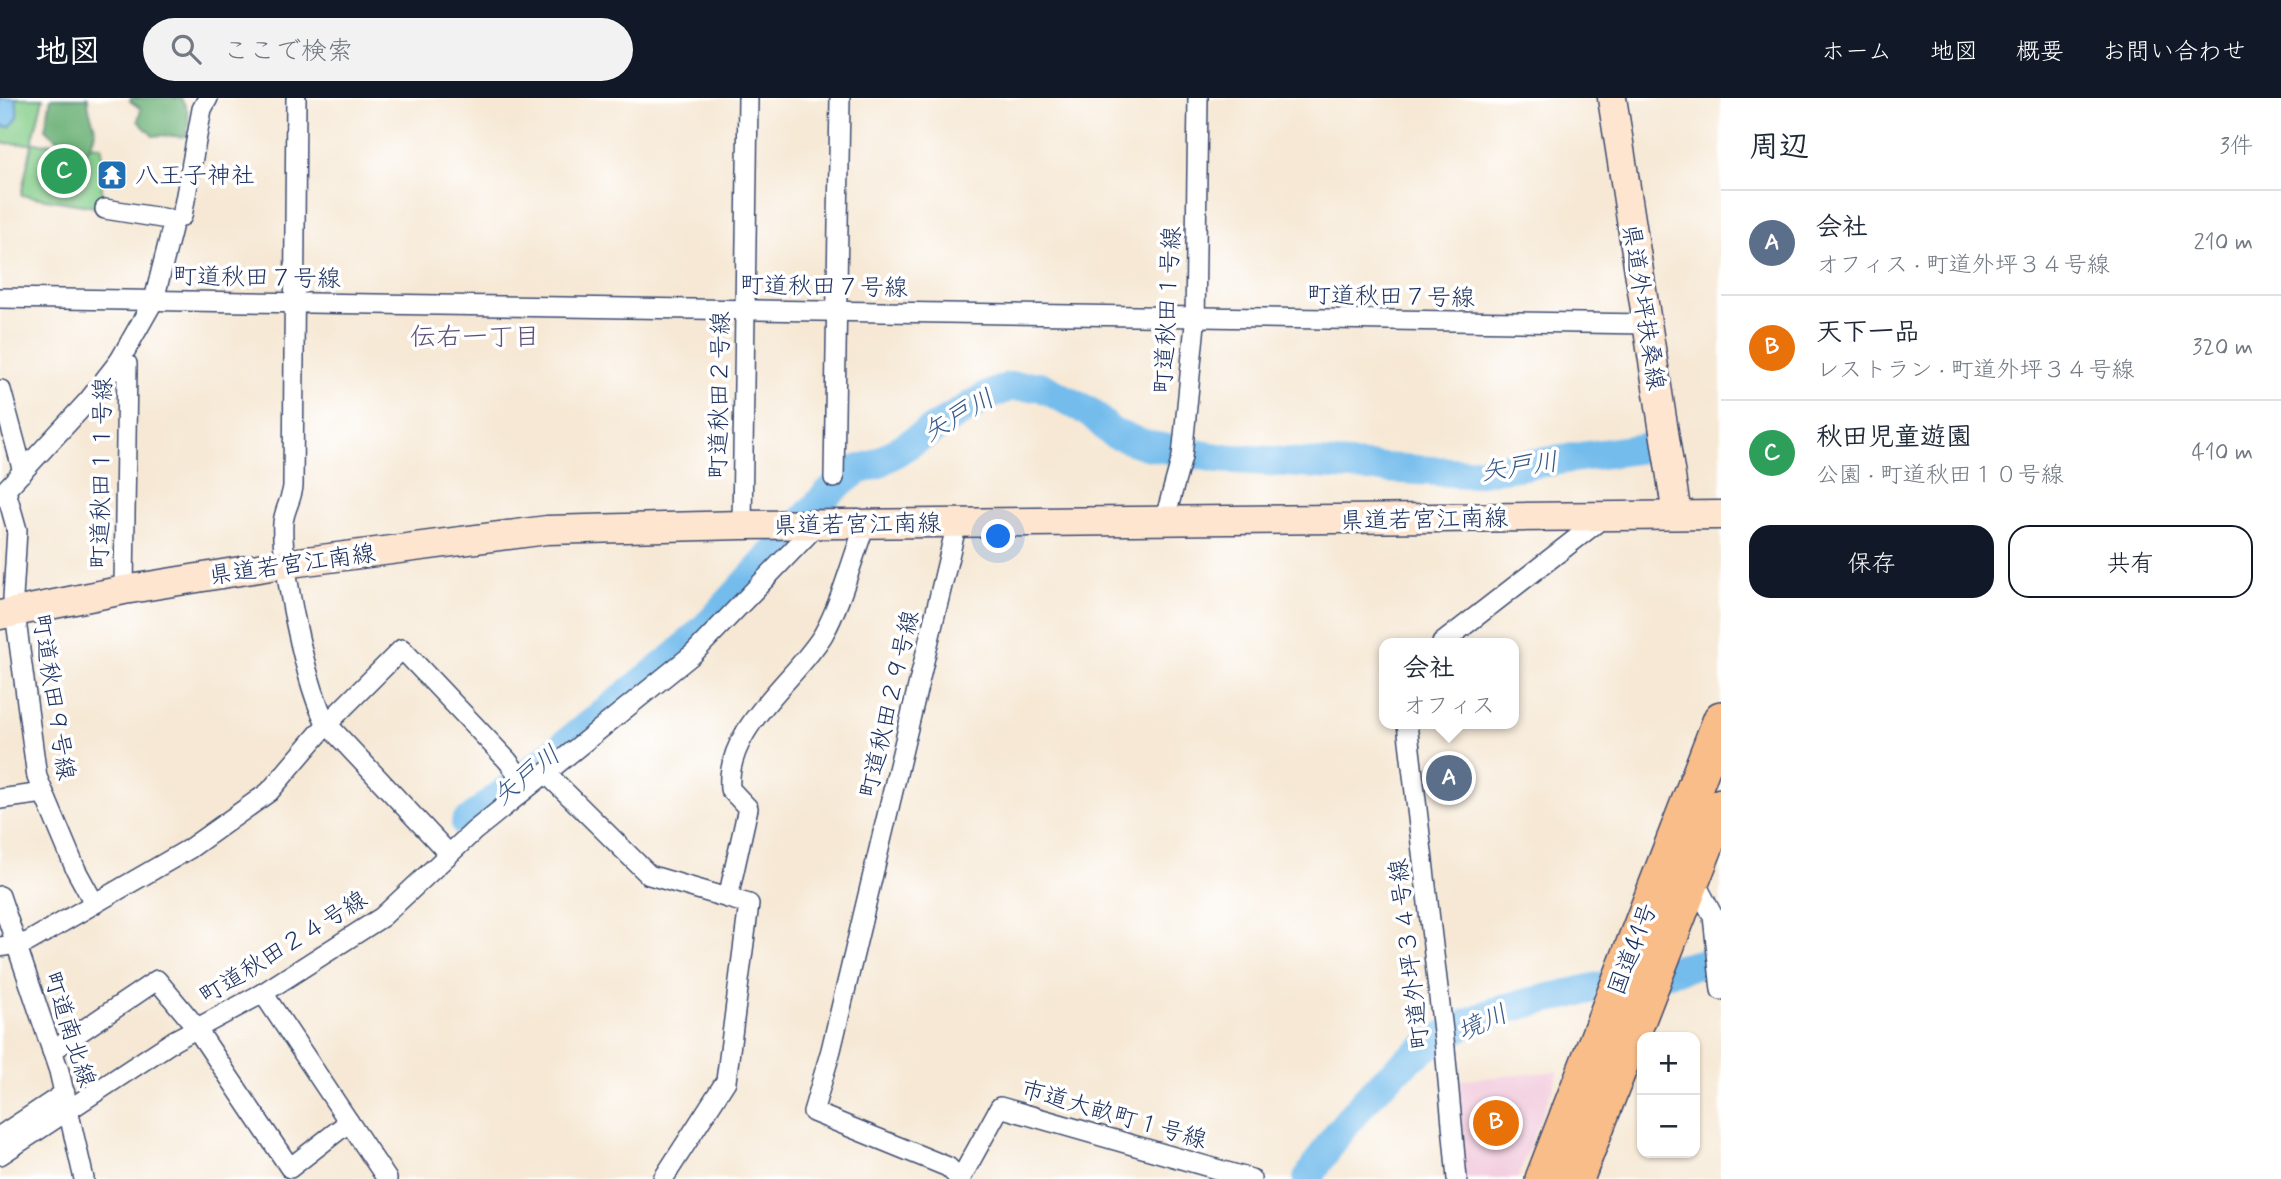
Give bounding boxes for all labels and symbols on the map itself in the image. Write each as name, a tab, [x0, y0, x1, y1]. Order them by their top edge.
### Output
pin: C	[41, 145, 87, 197]
temple icon: 八王子神社	[95, 158, 129, 192]
place label: 八王子神社	[135, 161, 255, 192]
street label: 県道外坪扶桑線	[1614, 222, 1671, 393]
street label: 町道秋田１号線	[1149, 225, 1188, 395]
street label: 町道秋田７号線	[173, 262, 341, 295]
street label: 町道秋田７号線	[740, 271, 908, 304]
street label: 町道秋田７号線	[1307, 281, 1475, 314]
street label: 町道秋田２号線	[704, 311, 737, 479]
district label: 伝右一丁目	[410, 321, 540, 355]
street label: 町道秋田１１号線	[85, 377, 120, 569]
water label: 矢戸川	[917, 383, 1001, 451]
water label: 矢戸川	[1478, 446, 1560, 490]
street label: 県道若宮江南線	[1340, 504, 1508, 537]
street label: 県道若宮江南線	[773, 509, 941, 542]
your location	[981, 519, 1015, 553]
street label: 県道若宮江南線	[207, 538, 378, 593]
street label: 町道秋田２９号線	[854, 607, 927, 801]
street label: 町道秋田９号線	[24, 612, 81, 783]
water label: 矢戸川	[486, 739, 568, 814]
pin: A	[1426, 752, 1472, 804]
street label: 町道外坪３４号線	[1383, 857, 1438, 1051]
street label: 町道秋田２４号線	[194, 884, 373, 1012]
street label: 国道41号	[1602, 899, 1665, 1000]
street label: 町道南北線	[35, 968, 102, 1091]
water label: 境川	[1452, 998, 1513, 1050]
street label: 市道大畝町１号線	[1017, 1074, 1210, 1157]
pin: B	[1473, 1097, 1519, 1149]

